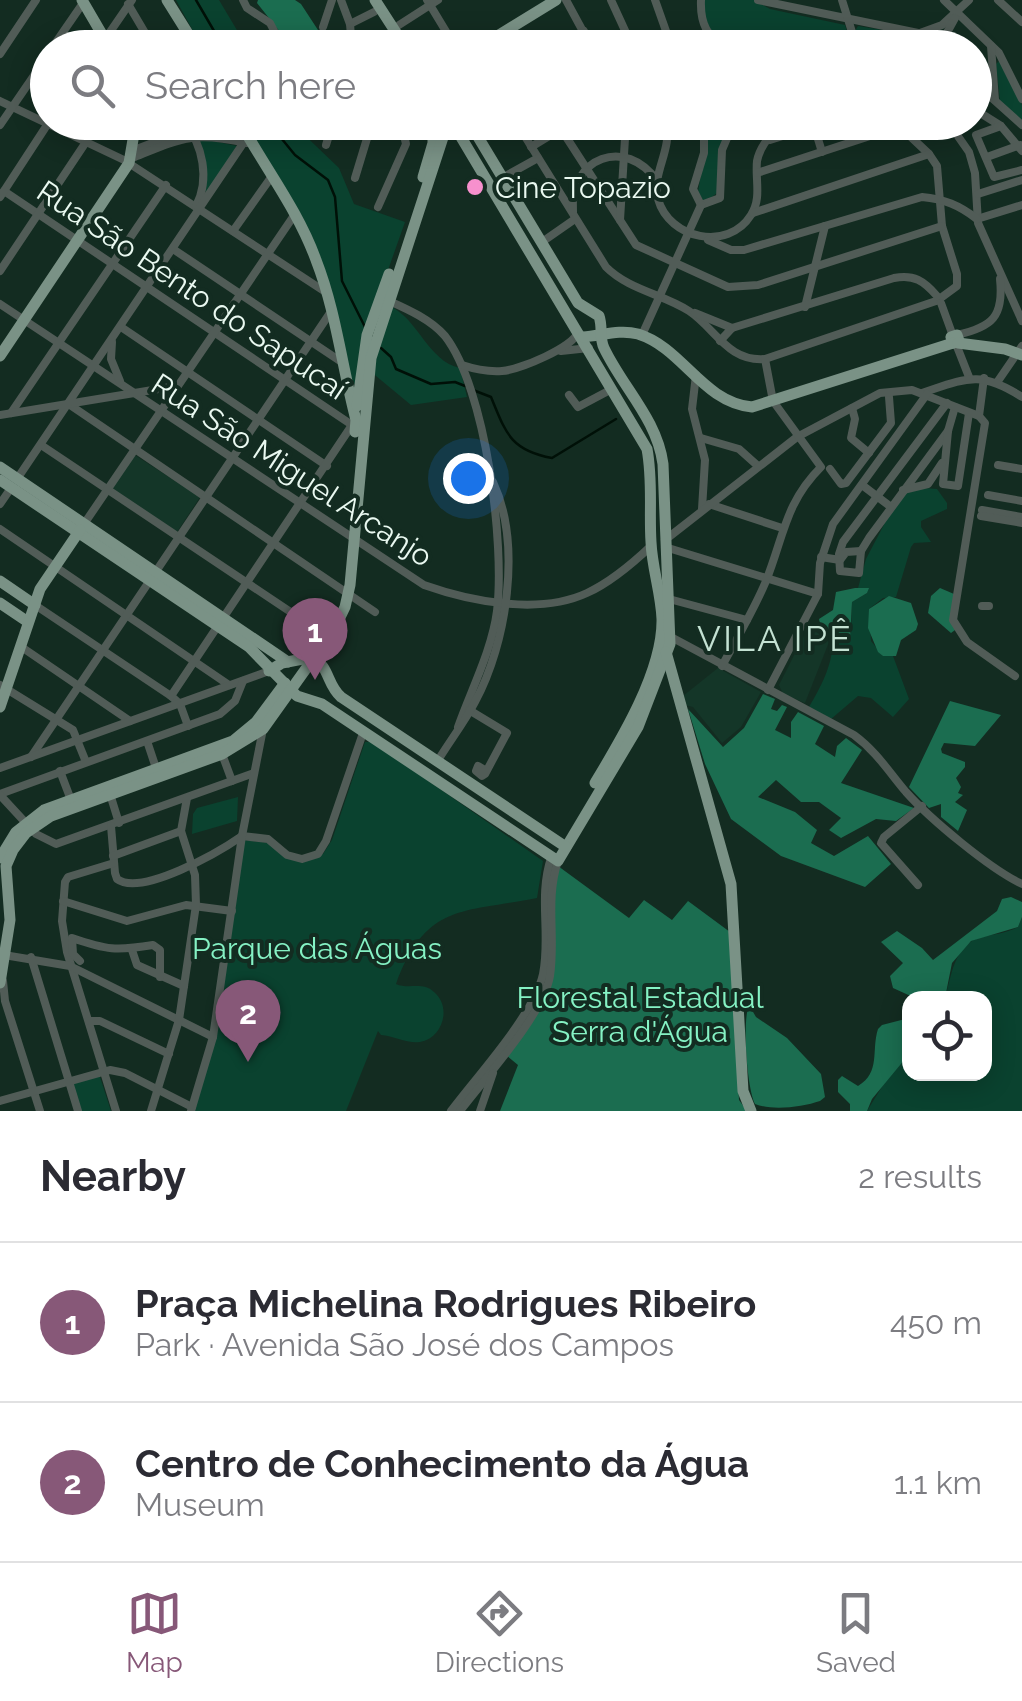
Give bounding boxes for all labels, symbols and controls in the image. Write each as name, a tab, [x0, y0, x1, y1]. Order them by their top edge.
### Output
search box	[30, 30, 992, 140]
icon: search	[65, 58, 120, 113]
text: Search here	[145, 63, 356, 108]
place label: Cine Topazio	[495, 170, 671, 205]
street label: Rua São Bento do Sapucaí	[31, 173, 354, 407]
marker: Cine Topazio	[464, 176, 486, 198]
street label: Rua São Miguel Arcanjo	[145, 366, 439, 574]
your location	[443, 453, 494, 504]
pin: 1	[282, 598, 348, 680]
district label: VILA IPÊ	[697, 618, 853, 659]
park label: Parque das Águas	[192, 931, 442, 966]
pin: 2	[216, 980, 280, 1062]
park label: Florestal Estadual Serra d'Água	[516, 980, 764, 1049]
map controls	[902, 991, 992, 1081]
button: locate	[902, 991, 992, 1081]
text: Nearby	[40, 1152, 186, 1201]
text: 2 results	[858, 1158, 982, 1195]
text: Praça Michelina Rodrigues Ribeiro	[135, 1281, 756, 1326]
text: 1	[65, 1304, 80, 1341]
text: 450 m	[890, 1304, 982, 1341]
text: Park · Avenida São José dos Campos	[135, 1326, 674, 1363]
text: Centro de Conhecimento da Água	[135, 1441, 749, 1486]
text: 2	[63, 1464, 82, 1501]
text: 1.1 km	[894, 1464, 982, 1501]
text: Museum	[135, 1486, 265, 1523]
tab: Map	[126, 1586, 183, 1679]
tab: Directions	[435, 1586, 564, 1679]
tab: Saved	[816, 1586, 896, 1679]

